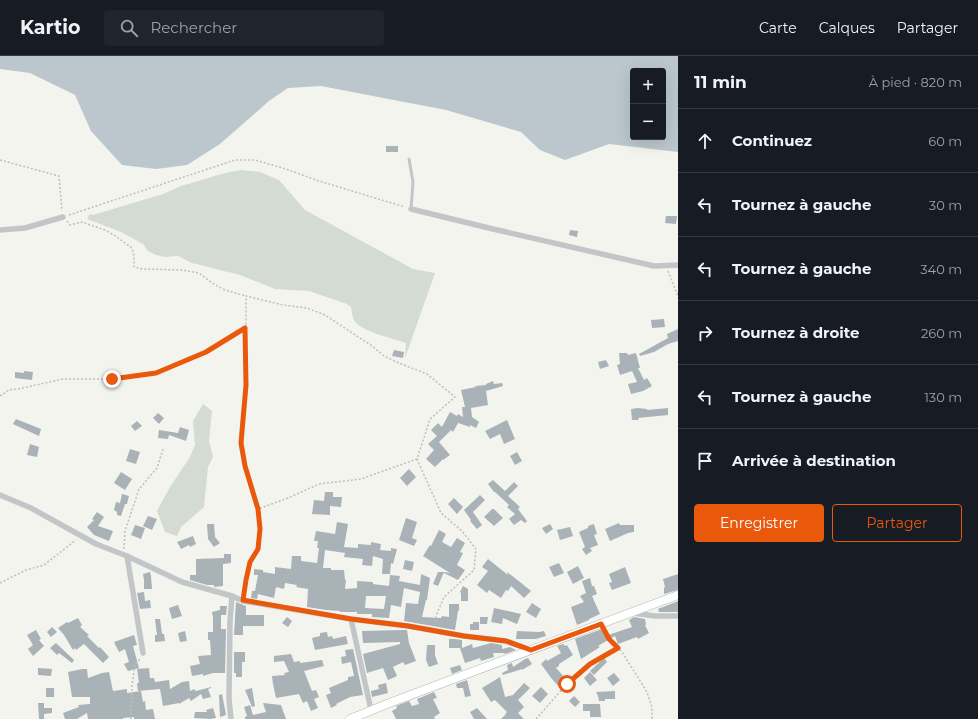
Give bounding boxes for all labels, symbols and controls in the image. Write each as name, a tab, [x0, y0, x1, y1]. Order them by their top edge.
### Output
search box	[104, 10, 384, 46]
text: Kartio	[20, 16, 80, 39]
icon: search	[118, 17, 140, 39]
text: Rechercher	[150, 18, 237, 37]
text: Carte	[759, 19, 797, 37]
text: Calques	[819, 19, 875, 37]
text: Partager	[897, 19, 958, 37]
map controls	[630, 68, 666, 140]
button: +	[630, 68, 666, 104]
text: 11 min	[694, 72, 747, 92]
text: À pied · 820 m	[869, 74, 962, 90]
button: −	[630, 104, 666, 140]
icon: ahead	[694, 130, 716, 152]
text: Continuez	[732, 131, 812, 150]
text: 60 m	[928, 133, 962, 149]
icon: left	[694, 194, 716, 216]
text: Tournez à gauche	[732, 195, 871, 214]
text: 30 m	[929, 197, 962, 213]
icon: left	[694, 258, 716, 280]
text: Tournez à gauche	[732, 259, 871, 278]
text: 340 m	[920, 261, 962, 277]
icon: right	[694, 322, 716, 344]
text: Tournez à droite	[732, 323, 860, 342]
text: 260 m	[921, 325, 962, 341]
route end	[103, 370, 121, 388]
icon: left	[694, 386, 716, 408]
text: Tournez à gauche	[732, 387, 871, 406]
text: 130 m	[924, 389, 962, 405]
icon: arrive	[694, 450, 716, 472]
text: Arrivée à destination	[732, 451, 896, 470]
button: Enregistrer	[694, 504, 824, 542]
button: Partager	[832, 504, 962, 542]
route start	[558, 675, 576, 693]

